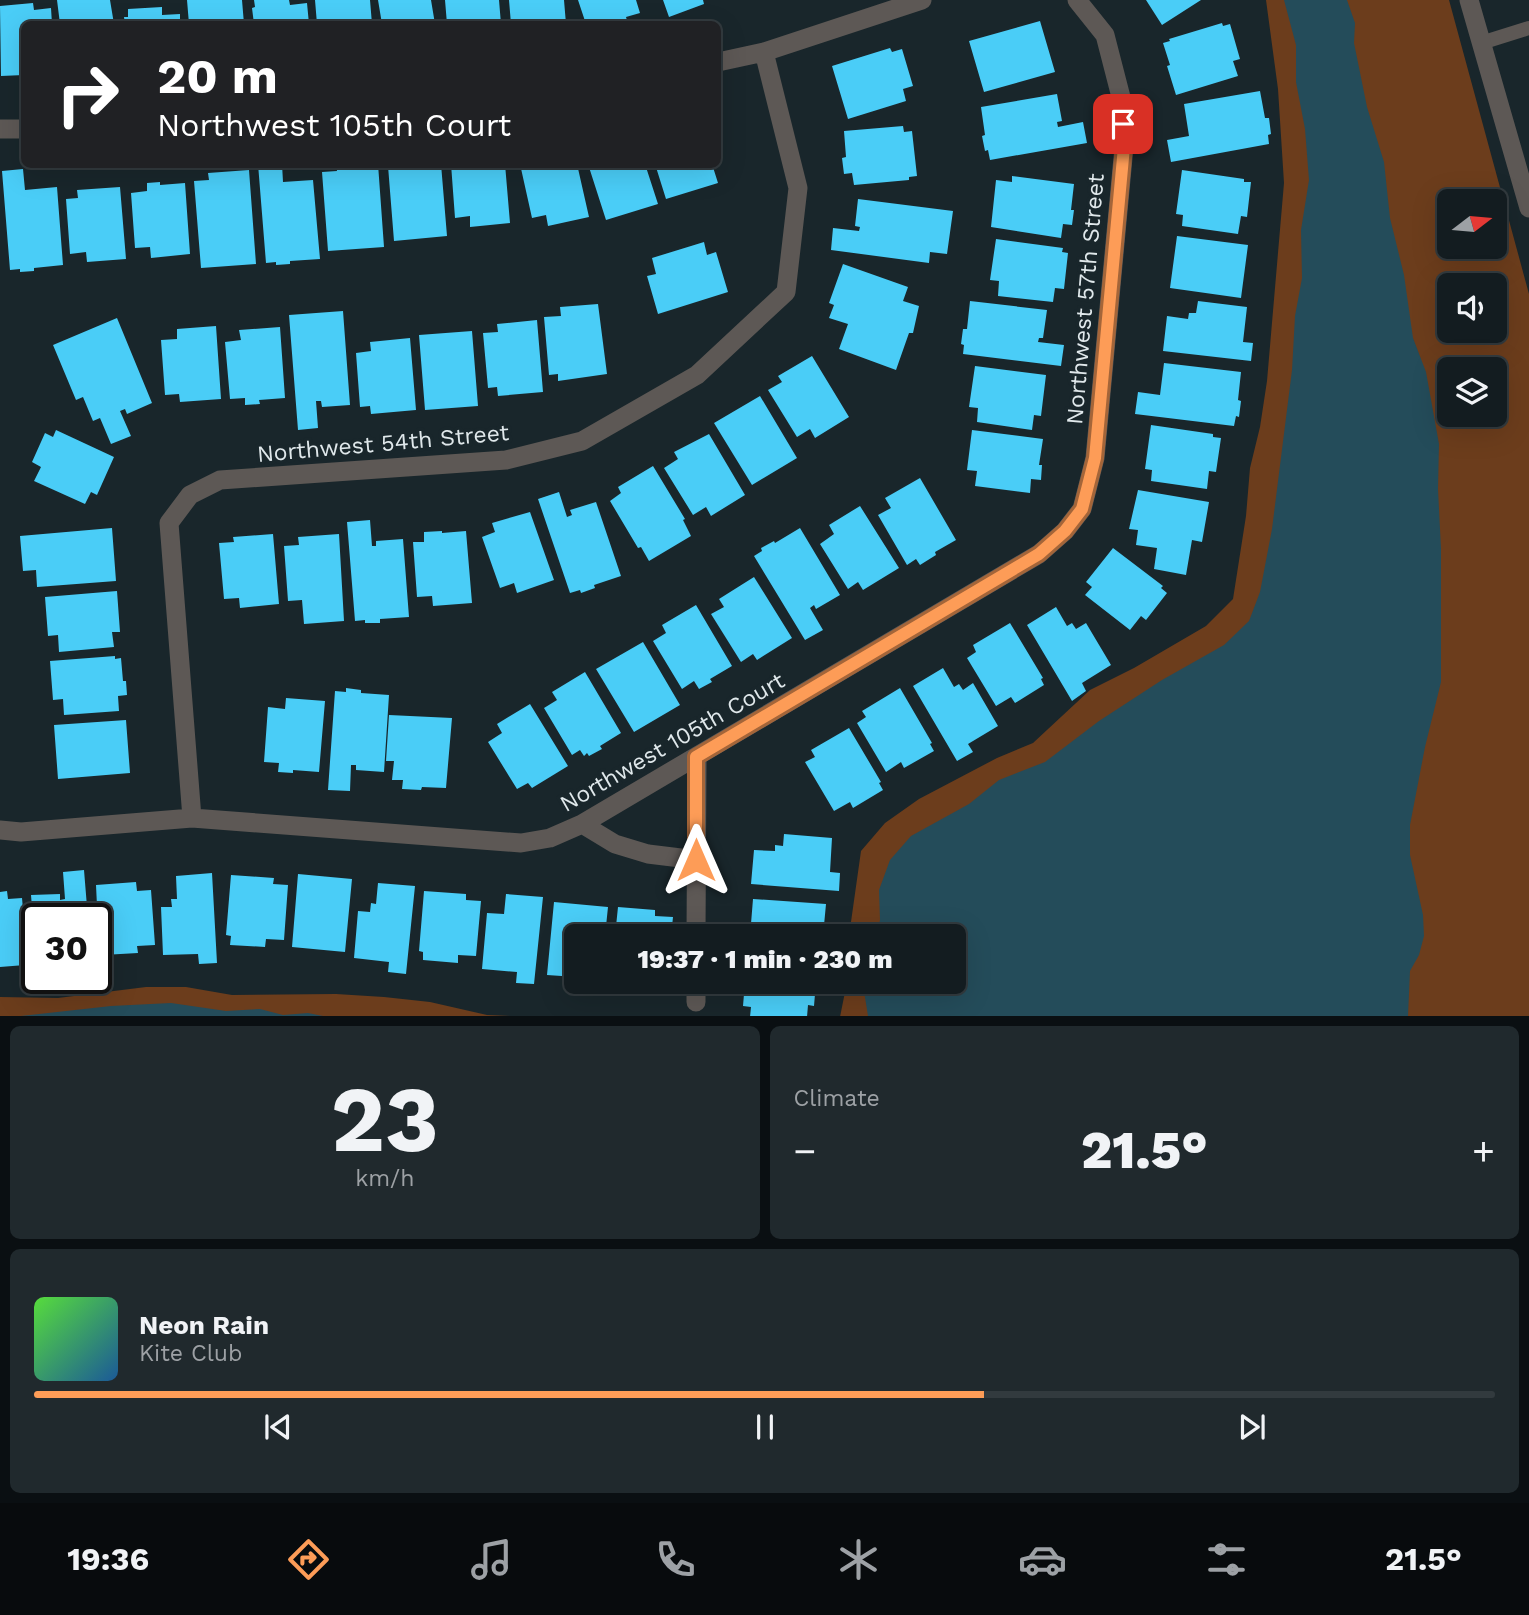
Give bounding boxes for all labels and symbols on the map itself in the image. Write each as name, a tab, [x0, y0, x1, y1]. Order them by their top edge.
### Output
pin	[1093, 94, 1153, 154]
street label: Northwest 57th Street	[1061, 172, 1110, 426]
north arrow	[1437, 189, 1507, 259]
street label: Northwest 54th Street	[256, 419, 511, 468]
street label: Northwest 105th Court	[555, 667, 790, 818]
position arrow	[659, 823, 733, 897]
speed limit sign: 30	[21, 903, 112, 994]

